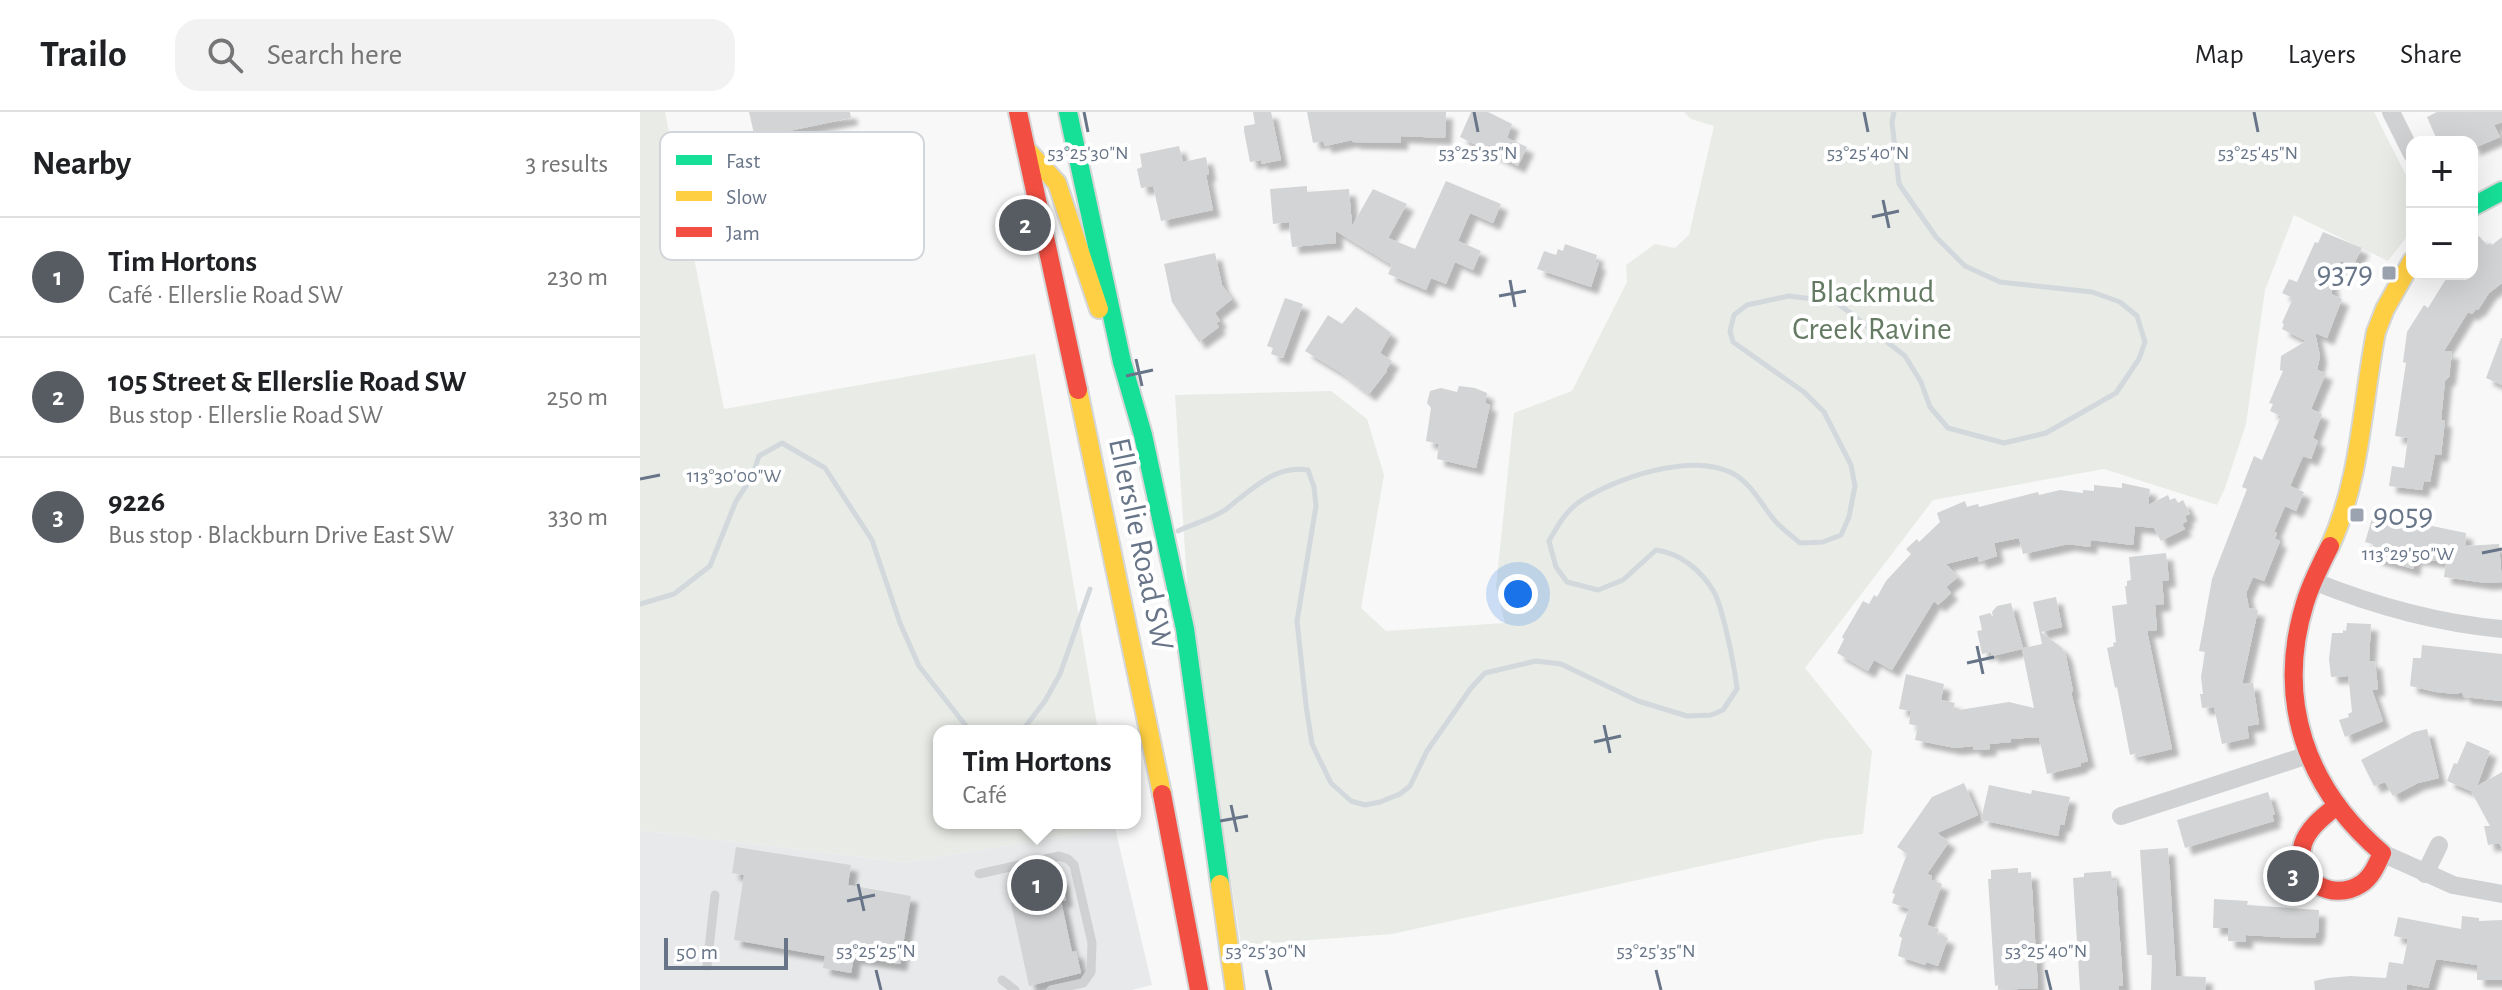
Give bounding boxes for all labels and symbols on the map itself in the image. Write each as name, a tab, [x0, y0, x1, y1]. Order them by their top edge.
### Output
legend	[660, 132, 924, 260]
text: 53°25'30"N	[1047, 143, 1129, 163]
text: 53°25'35"N	[1438, 143, 1518, 163]
text: 53°25'40"N	[1827, 143, 1909, 163]
text: 53°25'45"N	[2218, 143, 2298, 163]
text: Fast	[726, 150, 760, 172]
text: Slow	[726, 186, 767, 208]
pin: 2	[999, 195, 1051, 255]
text: Jam	[726, 222, 760, 244]
place label: 9379	[2316, 257, 2373, 289]
marker: 9379	[2380, 264, 2398, 282]
park label: Blackmud Creek Ravine	[1792, 276, 1952, 345]
street label: Ellerslie Road SW	[1103, 435, 1179, 654]
text: 113°30'00"W	[687, 466, 782, 486]
place label: 9059	[2373, 499, 2433, 531]
marker: 9059	[2348, 506, 2366, 524]
text: 113°29'50"W	[2362, 544, 2454, 564]
your location	[1498, 574, 1538, 614]
pin: 3	[2267, 846, 2319, 906]
pin: 1	[1011, 855, 1063, 915]
scale bar	[664, 934, 788, 970]
text: 53°25'25"N	[836, 941, 916, 961]
text: 53°25'30"N	[1225, 941, 1307, 961]
text: 53°25'35"N	[1616, 941, 1696, 961]
text: 53°25'40"N	[2005, 941, 2087, 961]

